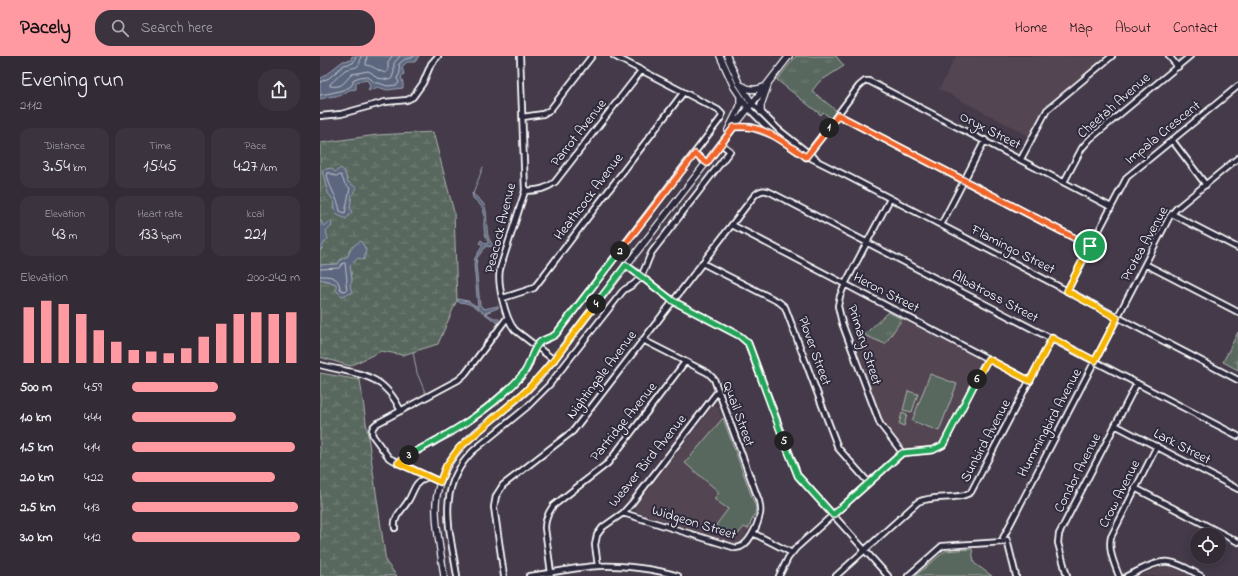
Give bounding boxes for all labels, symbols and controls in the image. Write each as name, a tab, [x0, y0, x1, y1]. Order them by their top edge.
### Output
search box	[95, 10, 375, 46]
text: Pacely	[20, 15, 71, 42]
icon: search	[109, 17, 131, 39]
text: Search here	[141, 17, 213, 39]
text: Home	[1015, 18, 1047, 39]
text: Map	[1069, 18, 1093, 39]
text: About	[1115, 18, 1151, 39]
text: Contact	[1173, 18, 1218, 39]
text: Evening run	[20, 65, 124, 97]
street label: Cheetah Avenue	[1073, 68, 1156, 144]
button: share	[258, 69, 300, 111]
street label: Parrot Avenue	[546, 94, 613, 171]
text: 21:12	[20, 96, 42, 115]
street label: Impala Crescent	[1121, 96, 1206, 170]
street label: Oryx Street	[955, 107, 1025, 156]
pin: 1	[819, 118, 839, 138]
text: 1	[827, 120, 831, 136]
text: Distance	[44, 138, 85, 154]
text: Time	[149, 138, 171, 154]
text: Pace	[245, 138, 266, 154]
street label: Heathcock Avenue	[549, 148, 629, 245]
text: 3.54	[43, 154, 70, 179]
text: 15:45	[143, 154, 177, 179]
text: 4:27	[234, 154, 258, 179]
text: km	[70, 160, 86, 176]
text: /km	[258, 160, 277, 176]
street label: Peacock Avenue	[480, 180, 523, 275]
street label: Protea Avenue	[1116, 202, 1175, 285]
text: Elevation	[44, 206, 85, 222]
text: Heart rate	[137, 206, 183, 222]
text: kcal	[247, 206, 264, 222]
street label: Flamingo Street	[966, 219, 1059, 281]
text: 43	[52, 222, 66, 247]
text: 133	[139, 222, 158, 247]
text: 221	[244, 222, 266, 247]
text: m	[66, 228, 77, 244]
text: bpm	[158, 228, 181, 244]
pin	[1073, 229, 1107, 263]
icon: arrive	[1079, 235, 1101, 257]
pin: 2	[610, 241, 630, 261]
text: 2	[617, 243, 623, 259]
street label: Albatross Street	[948, 265, 1042, 329]
street label: Heron Street	[849, 267, 923, 319]
text: Elevation	[20, 268, 68, 287]
text: 200–242 m	[247, 268, 300, 287]
pin: 4	[586, 294, 606, 314]
text: 4	[594, 296, 598, 312]
street label: Primary Street	[840, 302, 887, 389]
street label: Plover Street	[792, 314, 836, 389]
street label: Nightingale Avenue	[562, 326, 644, 424]
street label: Hummingbird Avenue	[1012, 364, 1089, 482]
pin: 6	[967, 369, 987, 389]
text: 6	[975, 371, 979, 387]
street label: Partridge Avenue	[585, 377, 664, 467]
text: 500 m	[20, 378, 52, 397]
text: 4:59	[84, 378, 102, 397]
street label: Quail Street	[716, 378, 760, 450]
street label: Sunbird Avenue	[955, 395, 1017, 486]
text: 1.0 km	[20, 408, 51, 427]
text: 4:44	[84, 408, 101, 427]
street label: Weaver Bird Avenue	[604, 409, 693, 512]
street label: Lark Street	[1150, 424, 1215, 471]
street label: Condor Avenue	[1049, 429, 1107, 516]
pin: 5	[774, 431, 794, 451]
text: 5	[781, 433, 787, 449]
text: 1.5 km	[20, 438, 53, 457]
text: 4:14	[84, 438, 100, 457]
pin: 3	[399, 445, 419, 465]
text: 3	[407, 447, 411, 463]
street label: Crow Avenue	[1094, 456, 1146, 532]
text: 2.0 km	[20, 468, 54, 487]
text: 4:22	[84, 468, 103, 487]
text: 2.5 km	[20, 498, 56, 517]
text: 4:13	[84, 498, 100, 517]
street label: Widgeon Street	[649, 500, 739, 547]
text: 3.0 km	[20, 528, 53, 547]
text: 4:12	[84, 528, 101, 547]
map controls	[1190, 528, 1226, 564]
button: locate	[1190, 528, 1226, 564]

